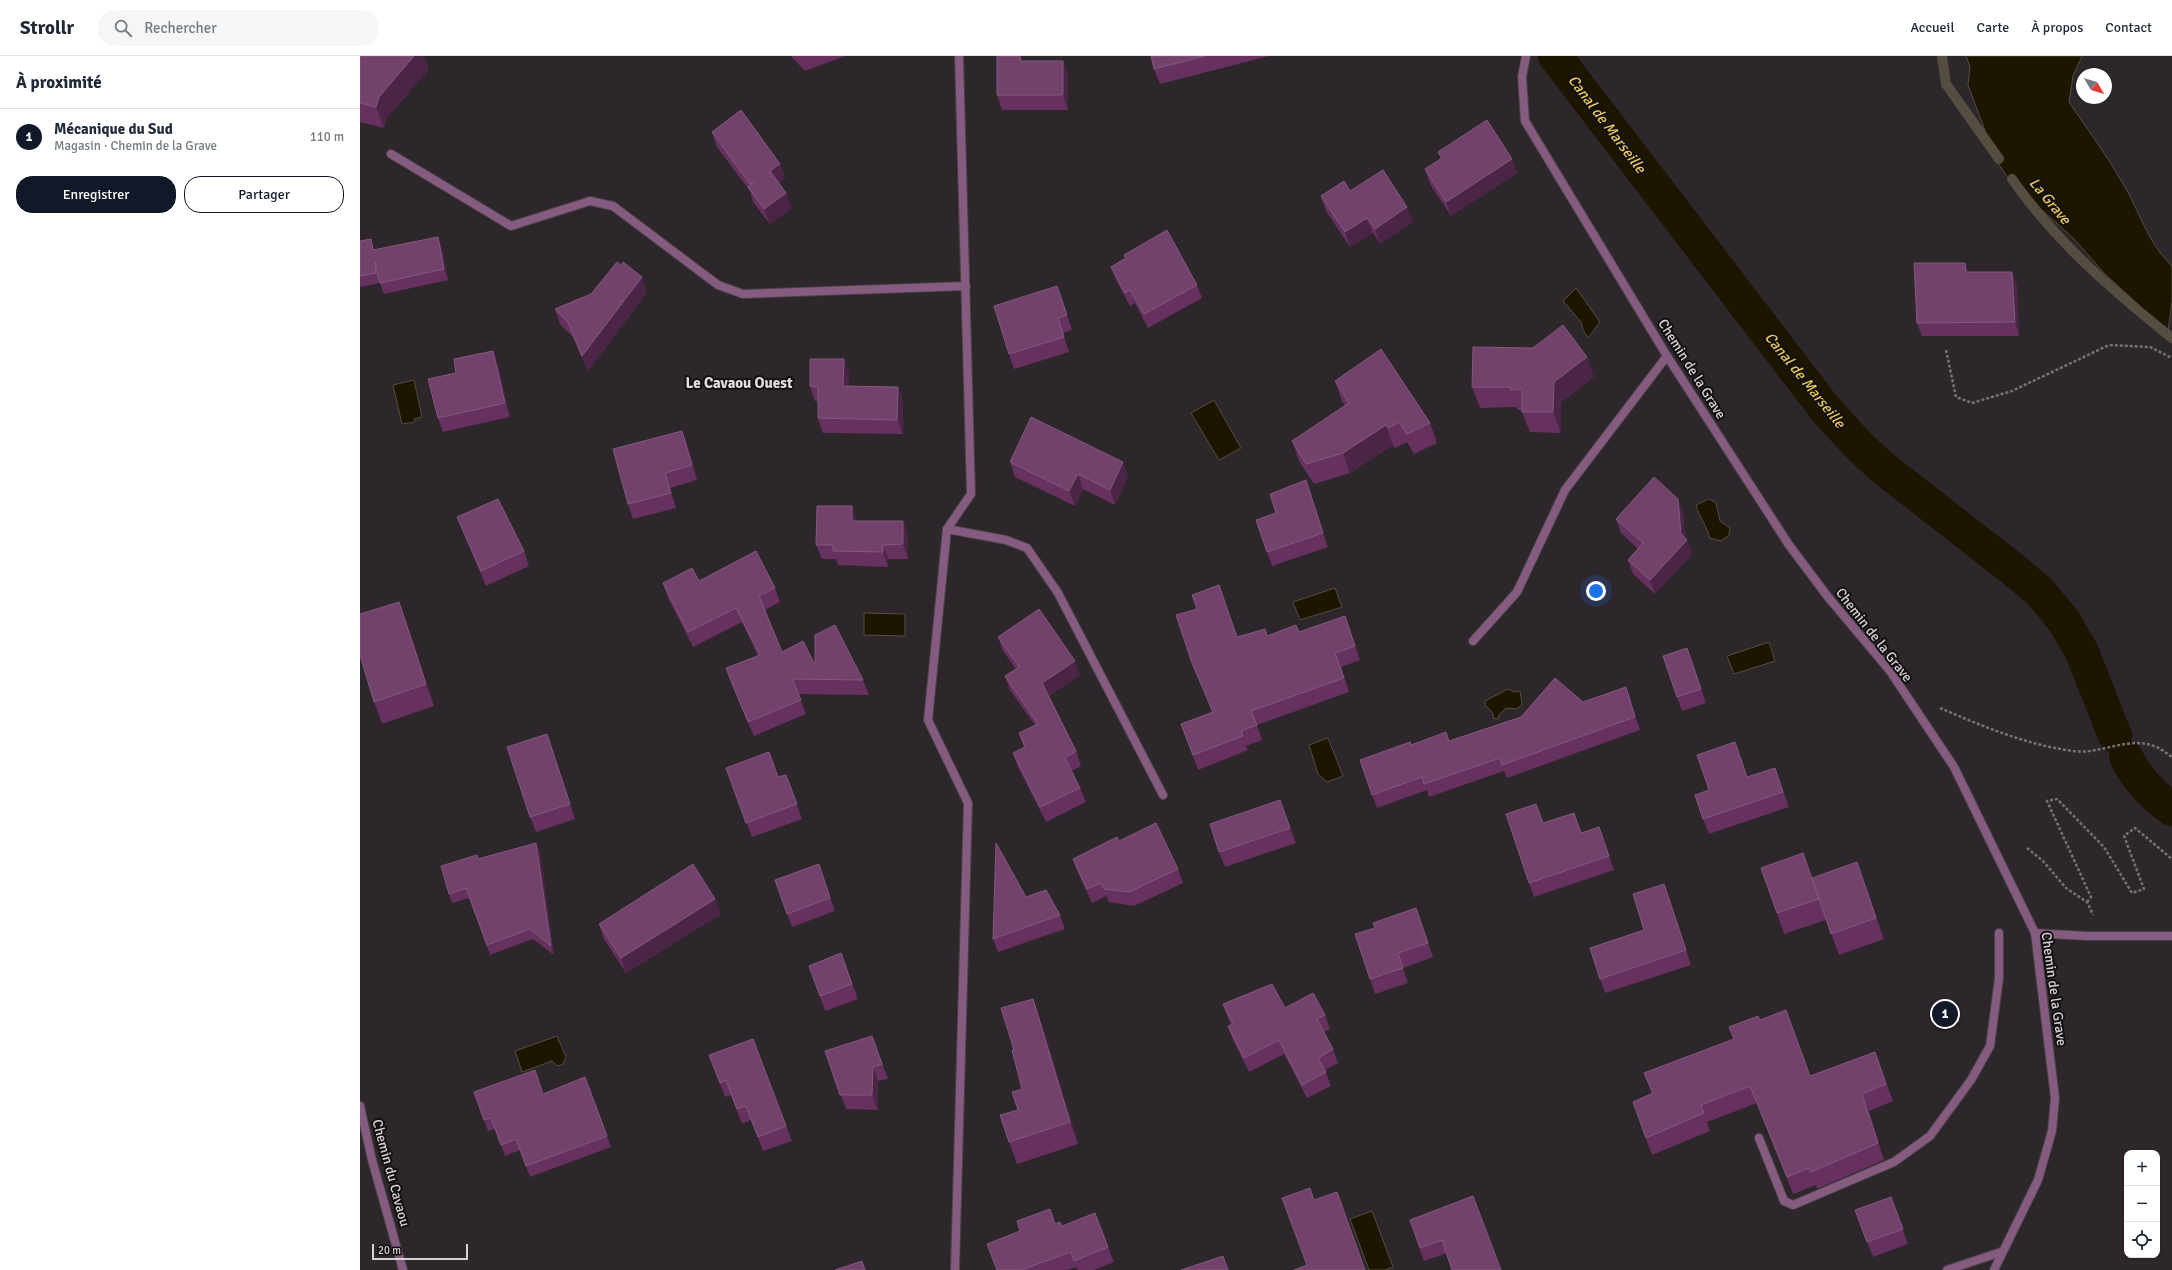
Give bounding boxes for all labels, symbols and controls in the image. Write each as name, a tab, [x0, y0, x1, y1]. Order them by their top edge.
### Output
search box	[98, 10, 378, 46]
text: Strollr	[20, 16, 74, 40]
icon: search	[112, 17, 134, 39]
text: Rechercher	[144, 19, 217, 37]
text: Accueil	[1910, 19, 1955, 36]
text: Carte	[1977, 19, 2009, 36]
text: À propos	[2031, 19, 2083, 36]
text: Contact	[2105, 19, 2152, 36]
north arrow	[2076, 68, 2112, 104]
water label: Canal de Marseille	[1564, 71, 1651, 178]
text: À proximité	[16, 72, 102, 93]
text: Mécanique du Sud	[54, 120, 173, 138]
text: 1	[25, 129, 33, 145]
text: 110 m	[310, 129, 344, 145]
text: Magasin · Chemin de la Grave	[54, 138, 217, 154]
water label: La Grave	[2025, 174, 2076, 229]
button: Enregistrer	[16, 176, 176, 213]
button: Partager	[184, 176, 344, 213]
street label: Chemin de la Grave	[1654, 316, 1730, 422]
water label: Canal de Marseille	[1761, 328, 1850, 433]
district label: Le Cavaou Ouest	[685, 374, 793, 392]
your location	[1586, 581, 1606, 601]
street label: Chemin de la Grave	[1832, 585, 1916, 685]
street label: Chemin de la Grave	[2038, 931, 2070, 1047]
pin: 1	[1932, 999, 1958, 1029]
street label: Chemin du Cavaou	[368, 1117, 414, 1229]
map controls	[2124, 1150, 2160, 1258]
button: +	[2124, 1150, 2160, 1186]
button: −	[2124, 1186, 2160, 1222]
button: locate	[2124, 1222, 2160, 1258]
scale bar	[372, 1242, 468, 1261]
text: 20 m	[378, 1244, 401, 1257]

